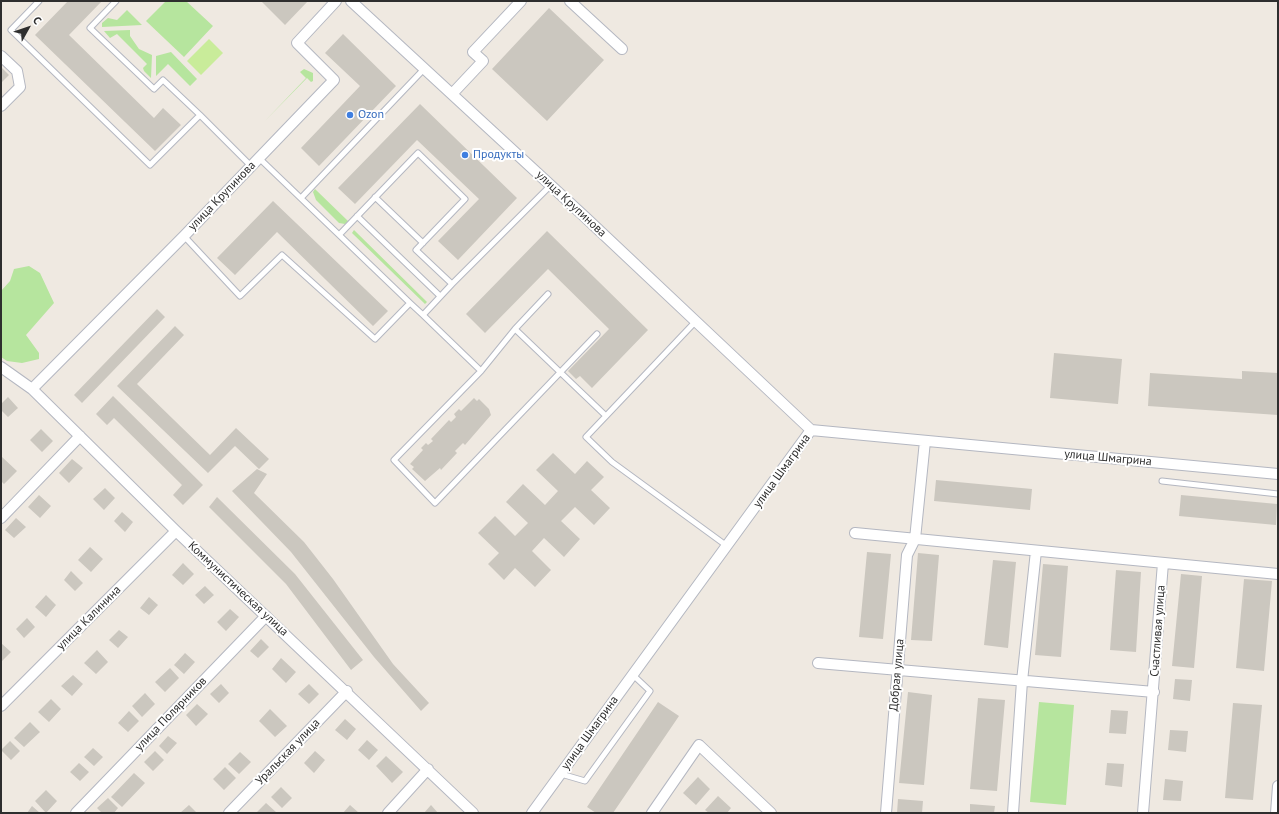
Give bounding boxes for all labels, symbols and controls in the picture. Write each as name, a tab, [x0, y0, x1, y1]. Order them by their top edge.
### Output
north arrow	[8, 8, 48, 48]
text: С	[30, 13, 45, 27]
place label: Ozon	[358, 108, 384, 122]
marker: Ozon	[345, 110, 355, 120]
place label: Продукты	[473, 148, 524, 162]
marker: Продукты	[460, 150, 470, 160]
street label: улица Крупинова	[185, 158, 259, 234]
street label: улица Крупинова	[533, 168, 609, 240]
street label: улица Шмагрина	[750, 431, 814, 511]
street label: улица Шмагрина	[1064, 447, 1152, 469]
street label: Коммунистическая улица	[185, 539, 291, 639]
street label: улица Калинина	[54, 583, 124, 653]
street label: Счастливая улица	[1148, 585, 1168, 677]
street label: Добрая улица	[887, 638, 907, 712]
street label: улица Полярников	[132, 674, 210, 754]
street label: улица Шмагрина	[558, 693, 622, 773]
street label: Уральская улица	[253, 716, 323, 788]

